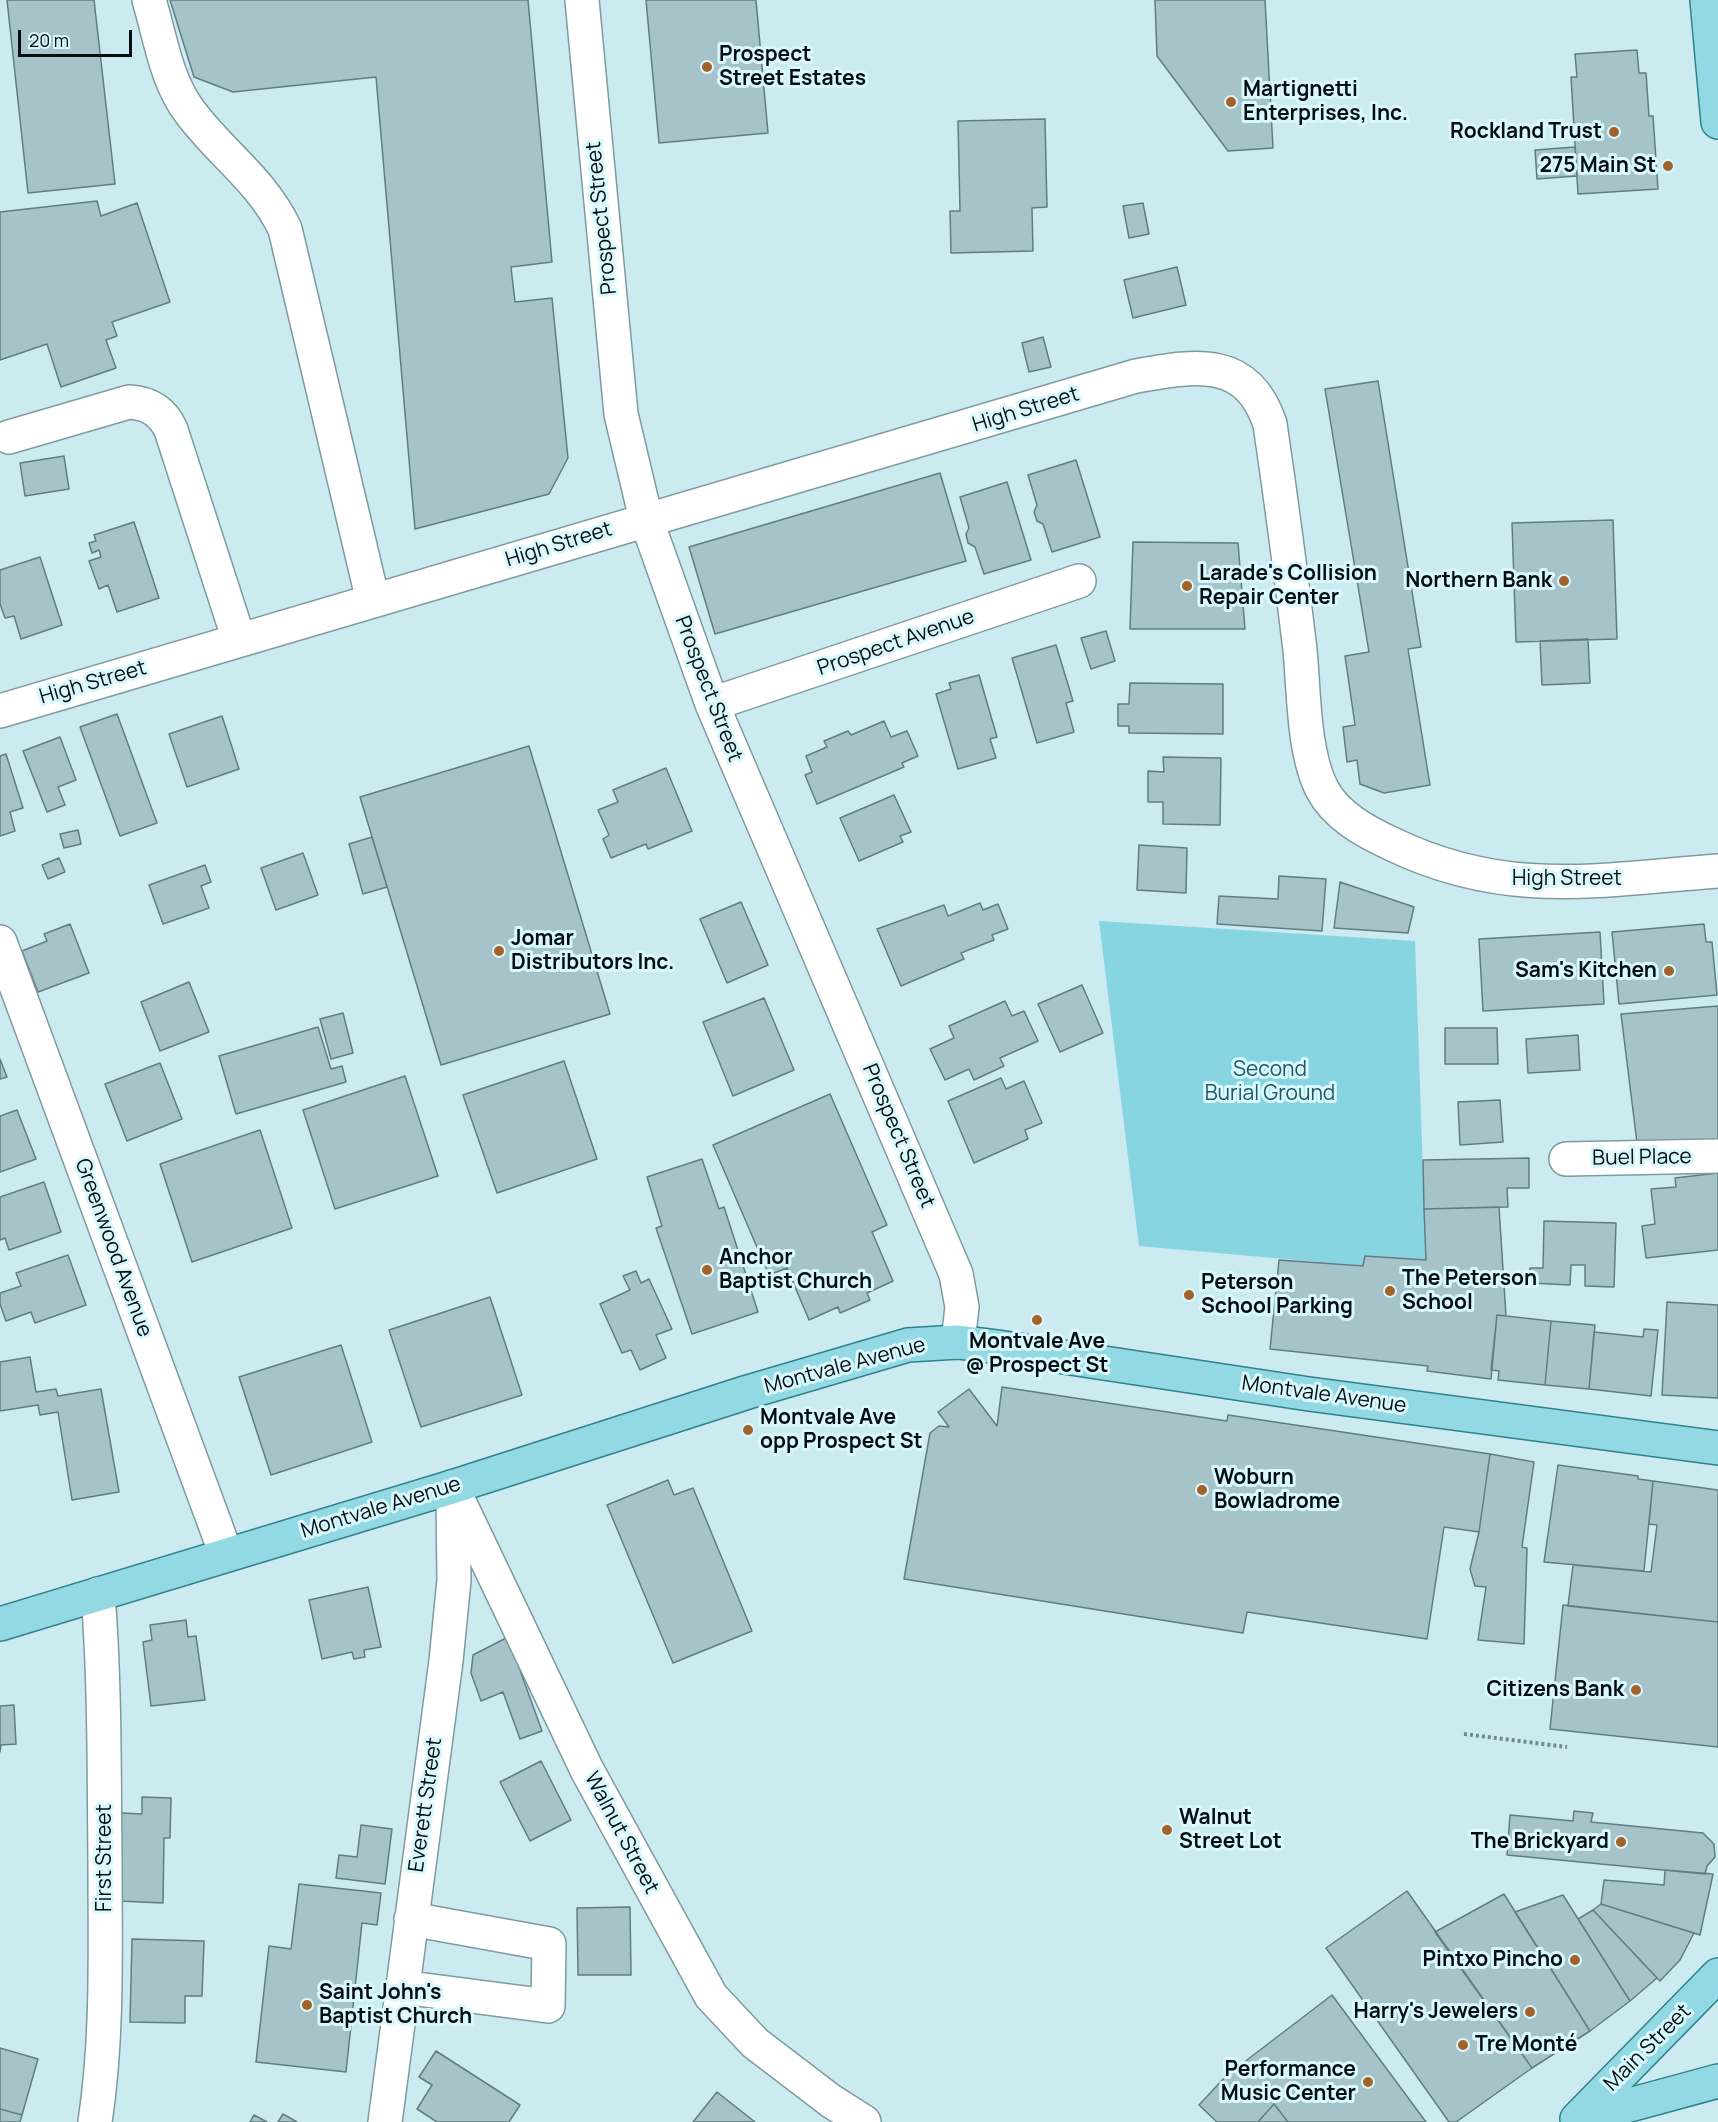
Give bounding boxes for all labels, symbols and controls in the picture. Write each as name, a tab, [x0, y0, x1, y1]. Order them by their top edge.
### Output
scale bar	[21, 18, 135, 56]
text: 20 m	[29, 28, 69, 52]
place label: Prospect Street Estates	[719, 42, 866, 92]
marker: Prospect Street Estates	[700, 60, 714, 74]
place label: Martignetti Enterprises, Inc.	[1243, 77, 1408, 127]
marker: Martignetti Enterprises, Inc.	[1224, 95, 1238, 109]
place label: Rockland Trust	[1450, 119, 1602, 145]
marker: Rockland Trust	[1607, 125, 1621, 139]
street label: Prospect Street	[581, 140, 623, 296]
place label: 275 Main St	[1540, 153, 1656, 179]
marker: 275 Main St	[1661, 159, 1675, 173]
street label: High Street	[970, 382, 1082, 438]
street label: High Street	[503, 517, 615, 573]
place label: Larade's Collision Repair Center	[1199, 561, 1377, 611]
place label: Northern Bank	[1405, 568, 1552, 594]
marker: Northern Bank	[1557, 574, 1571, 588]
marker: Larade's Collision Repair Center	[1180, 579, 1194, 593]
street label: Prospect Avenue	[814, 604, 978, 682]
street label: Prospect Street	[669, 613, 747, 765]
street label: High Street	[37, 656, 149, 710]
street label: High Street	[1512, 866, 1622, 892]
place label: Jomar Distributors Inc.	[511, 926, 674, 976]
marker: Jomar Distributors Inc.	[492, 944, 506, 958]
place label: Sam's Kitchen	[1515, 958, 1657, 984]
marker: Sam's Kitchen	[1662, 964, 1676, 978]
park label: Second Burial Ground	[1205, 1057, 1335, 1107]
street label: Prospect Street	[856, 1060, 940, 1212]
street label: Buel Place	[1592, 1145, 1692, 1171]
street label: Greenwood Avenue	[69, 1155, 157, 1341]
place label: Anchor Baptist Church	[719, 1245, 872, 1295]
marker: Anchor Baptist Church	[700, 1263, 714, 1277]
place label: The Peterson School	[1402, 1266, 1537, 1316]
place label: Peterson School Parking	[1201, 1270, 1353, 1320]
marker: The Peterson School	[1383, 1284, 1397, 1298]
marker: Peterson School Parking	[1182, 1288, 1196, 1302]
marker: Montvale Ave @ Prospect St	[1030, 1313, 1044, 1327]
place label: Montvale Ave @ Prospect St	[966, 1329, 1108, 1379]
street label: Montvale Avenue	[762, 1332, 928, 1400]
street label: Montvale Avenue	[1240, 1371, 1408, 1419]
place label: Montvale Ave opp Prospect St	[760, 1405, 923, 1455]
marker: Montvale Ave opp Prospect St	[741, 1423, 755, 1437]
place label: Woburn Bowladrome	[1214, 1465, 1340, 1515]
street label: Montvale Avenue	[298, 1472, 464, 1544]
marker: Woburn Bowladrome	[1195, 1483, 1209, 1497]
place label: Citizens Bank	[1486, 1677, 1624, 1703]
marker: Citizens Bank	[1629, 1683, 1643, 1697]
street label: Everett Street	[404, 1736, 448, 1874]
street label: Walnut Street	[578, 1768, 664, 1898]
street label: First Street	[92, 1804, 118, 1912]
place label: Walnut Street Lot	[1179, 1805, 1282, 1855]
marker: Walnut Street Lot	[1160, 1823, 1174, 1837]
place label: The Brickyard	[1471, 1829, 1609, 1855]
marker: The Brickyard	[1614, 1835, 1628, 1849]
place label: Pintxo Pincho	[1423, 1947, 1563, 1973]
marker: Pintxo Pincho	[1568, 1953, 1582, 1967]
place label: Saint John's Baptist Church	[319, 1980, 472, 2030]
marker: Saint John's Baptist Church	[300, 1998, 314, 2012]
place label: Harry's Jewelers	[1354, 1999, 1518, 2025]
street label: Main Street	[1599, 1999, 1697, 2097]
marker: Harry's Jewelers	[1523, 2005, 1537, 2019]
place label: Tre Monté	[1475, 2032, 1578, 2058]
marker: Tre Monté	[1456, 2038, 1470, 2052]
place label: Performance Music Center	[1221, 2057, 1356, 2107]
marker: Performance Music Center	[1361, 2075, 1375, 2089]

